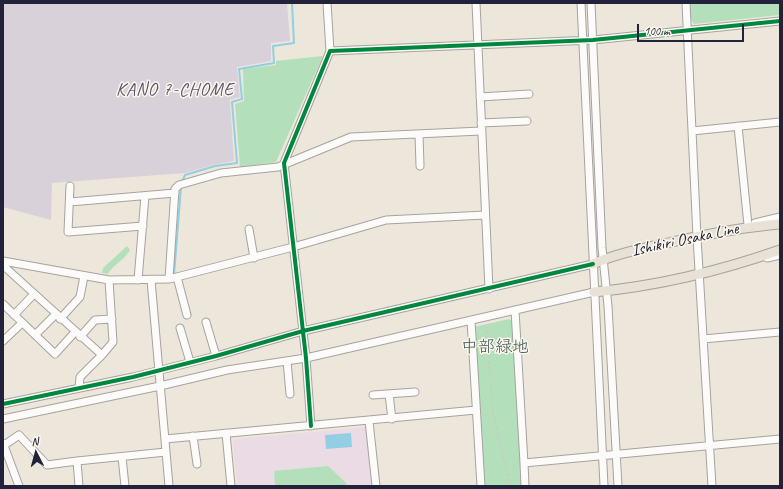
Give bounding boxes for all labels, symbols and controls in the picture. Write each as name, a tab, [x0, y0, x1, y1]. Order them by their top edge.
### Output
scale bar	[639, 16, 746, 42]
text: 100 m	[644, 23, 670, 39]
district label: KANO 7-CHOME	[116, 79, 234, 101]
street label: Ishikiri Osaka Line	[630, 219, 740, 261]
park label: 中部緑地	[461, 338, 529, 358]
north arrow	[16, 433, 56, 473]
text: N	[31, 434, 39, 448]

